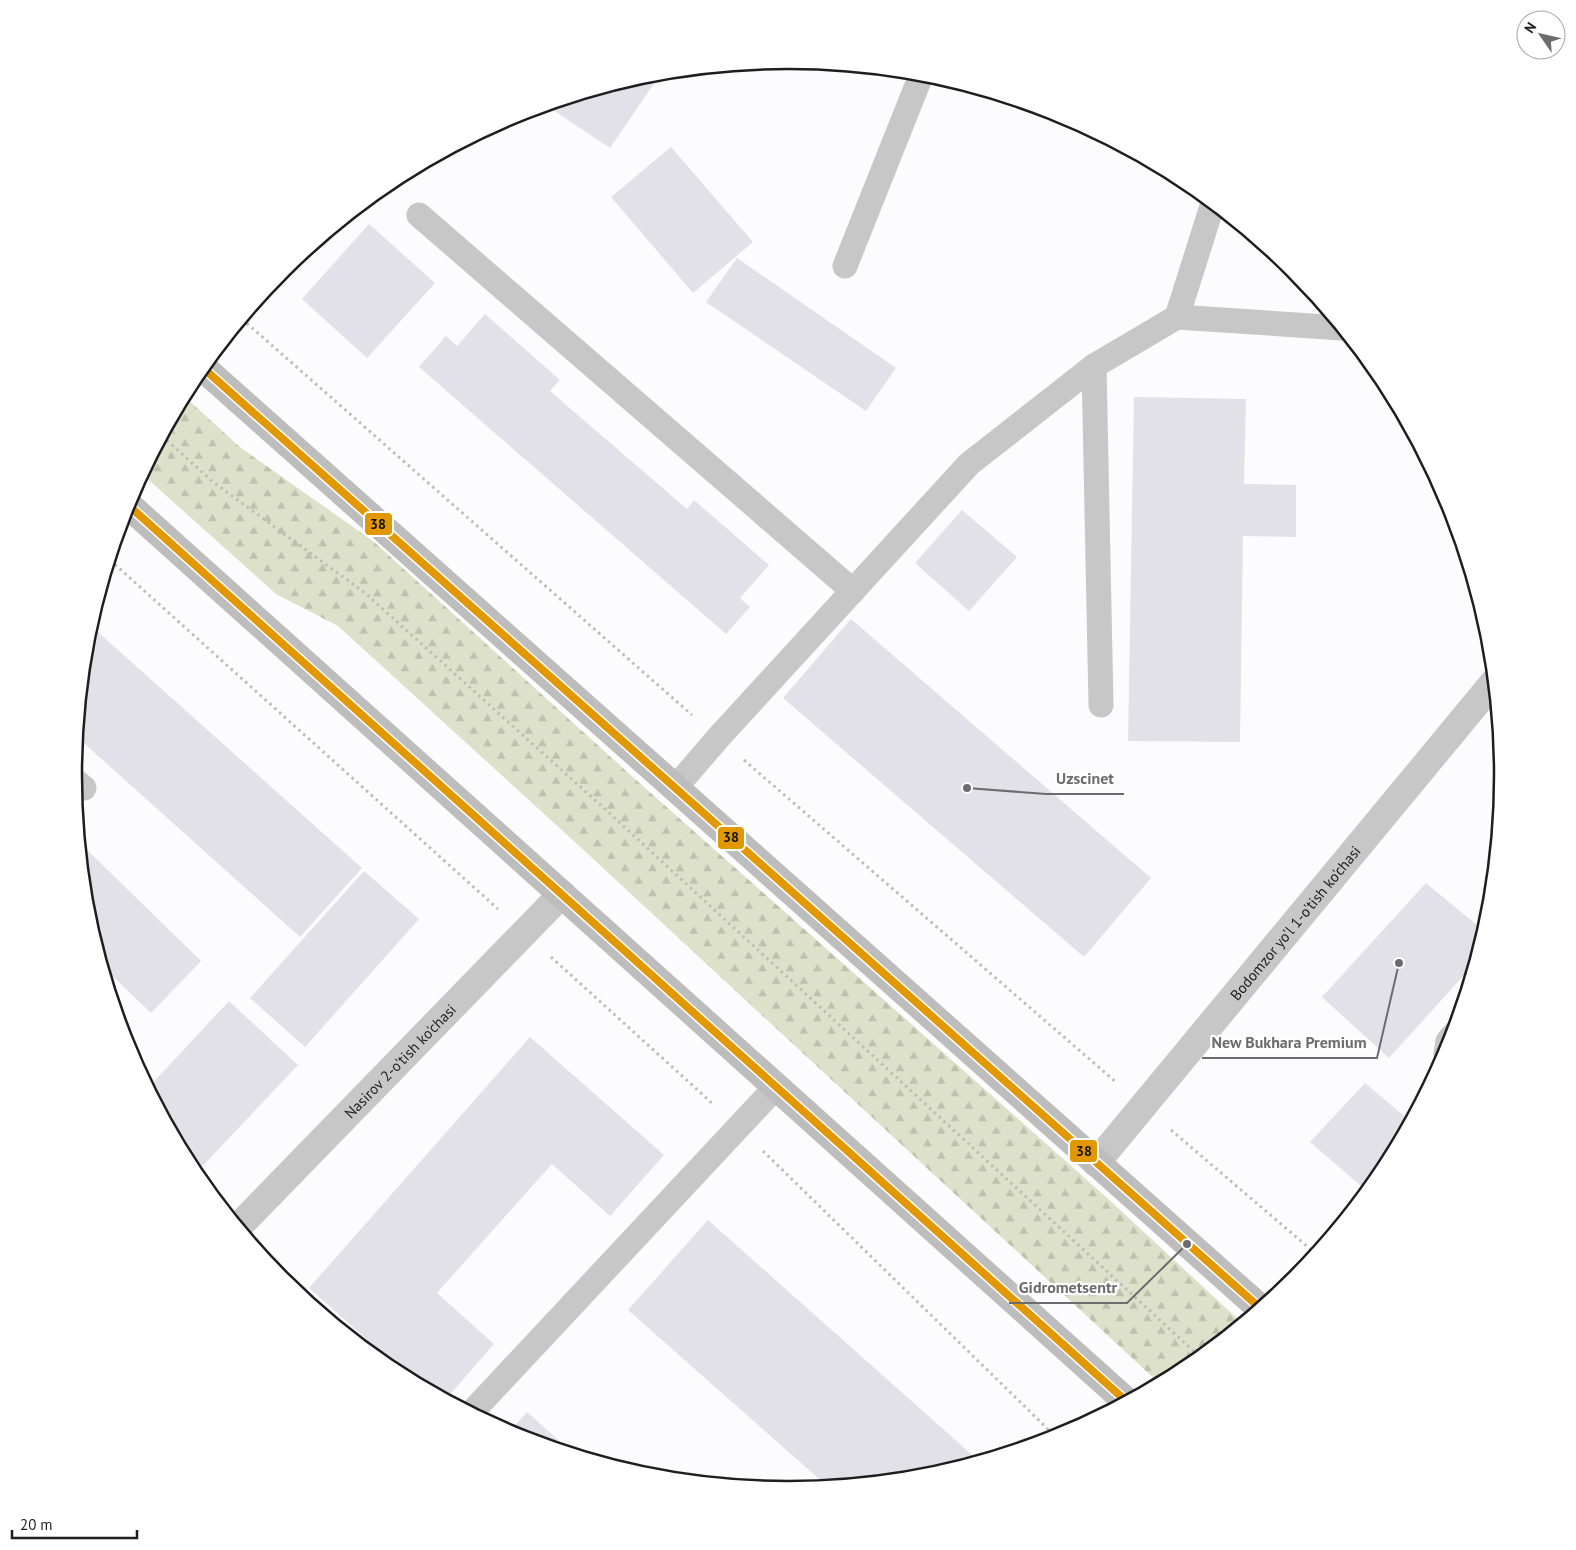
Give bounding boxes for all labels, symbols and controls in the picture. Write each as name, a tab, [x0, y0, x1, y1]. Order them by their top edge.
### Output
north arrow	[1516, 10, 1566, 60]
text: N	[1520, 19, 1540, 37]
line badge: 38	[364, 512, 393, 536]
text: 38	[370, 515, 386, 533]
callout: Uzscinet	[1046, 763, 1124, 794]
text: Uzscinet	[1056, 768, 1114, 788]
line badge: 38	[717, 826, 745, 850]
text: 38	[723, 828, 739, 846]
street label: Bodomzor yo'l 1-o'tish ko'chasi	[1225, 841, 1364, 1004]
street label: Nasirov 2-o'tish ko'chasi	[340, 1000, 460, 1122]
callout: New Bukhara Premium	[1202, 1027, 1377, 1058]
text: New Bukhara Premium	[1211, 1032, 1367, 1052]
line badge: 38	[1069, 1139, 1098, 1163]
text: 38	[1076, 1142, 1092, 1160]
callout: Gidrometsentr	[1009, 1272, 1127, 1303]
text: Gidrometsentr	[1019, 1277, 1118, 1297]
scale bar	[12, 1508, 138, 1540]
text: 20 m	[20, 1515, 53, 1534]

